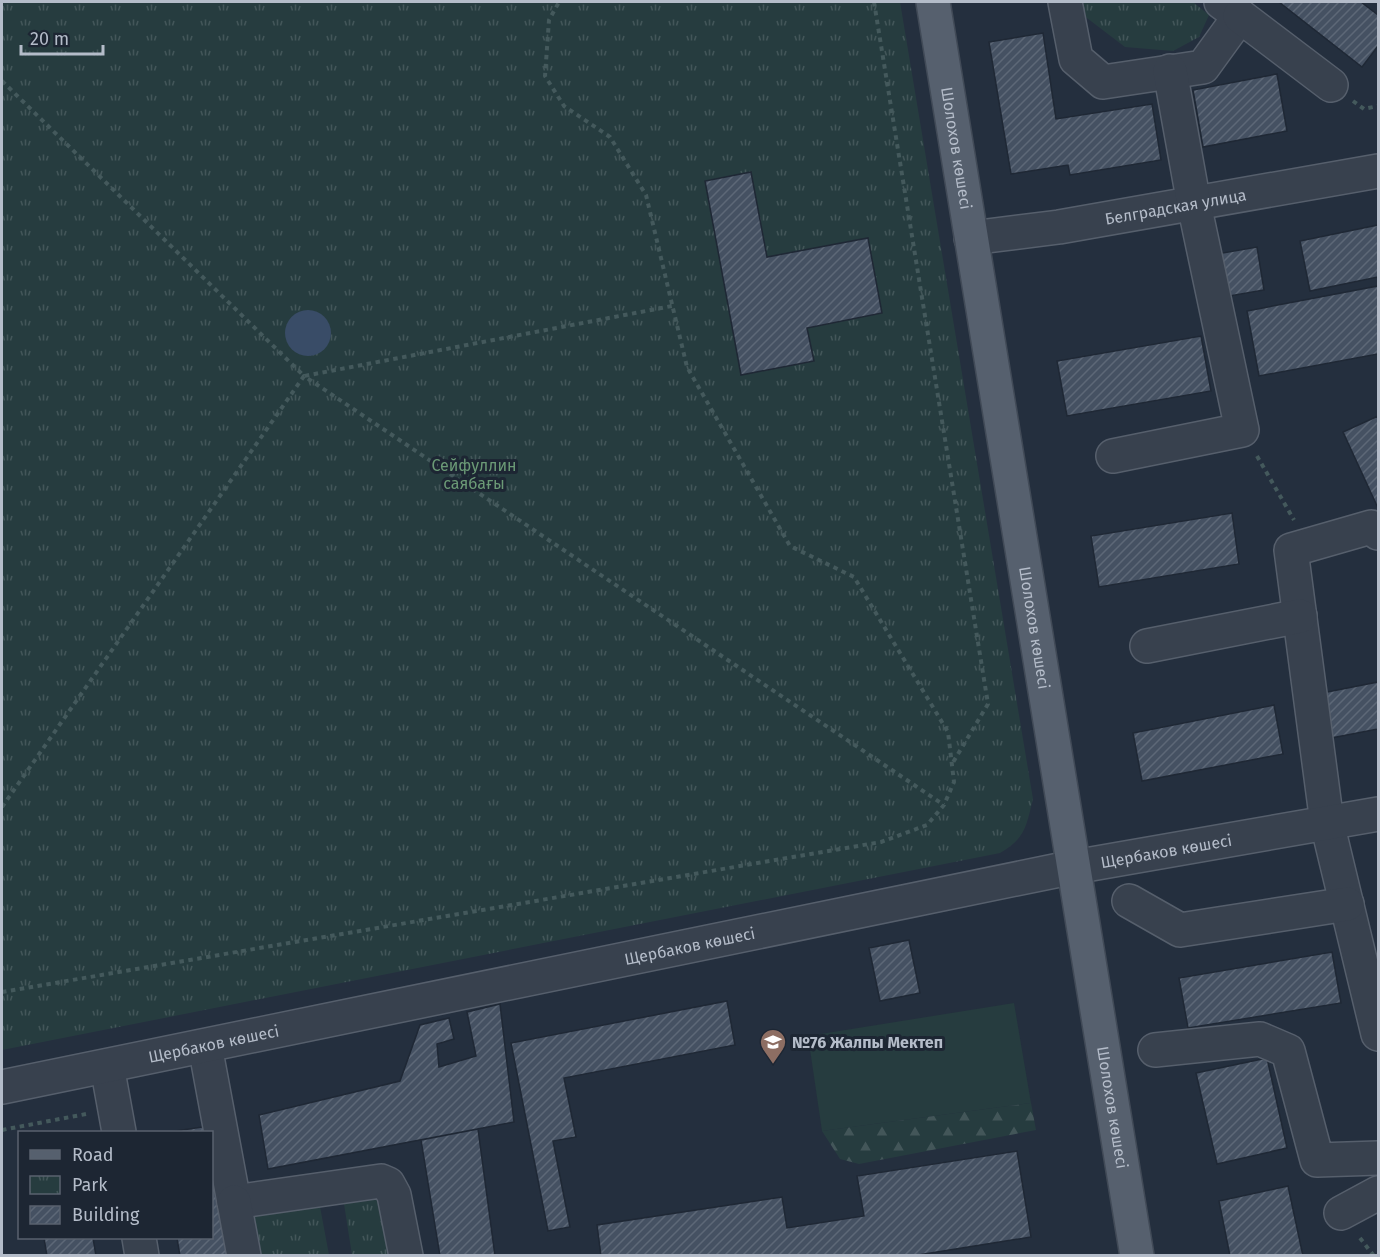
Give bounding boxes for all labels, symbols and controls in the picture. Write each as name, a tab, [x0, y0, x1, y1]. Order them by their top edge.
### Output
scale bar	[21, 18, 104, 56]
text: 20 m	[30, 28, 69, 50]
street label: Шолохов көшесі	[937, 85, 976, 211]
street label: Белградская улица	[1103, 185, 1248, 228]
park label: Сейфуллин саябағы	[431, 456, 517, 493]
street label: Шолохов көшесі	[1015, 565, 1054, 690]
street label: Щербаков көшесі	[1099, 830, 1233, 872]
street label: Щербаков көшесі	[623, 923, 757, 969]
street label: Щербаков көшесі	[147, 1021, 281, 1066]
school or university icon: №76 Жалпы Мектеп	[758, 1027, 788, 1065]
place label: №76 Жалпы Мектеп	[792, 1033, 943, 1052]
street label: Шолохов көшесі	[1094, 1045, 1132, 1170]
legend	[18, 1131, 213, 1239]
text: Road	[72, 1144, 114, 1166]
text: Park	[72, 1174, 108, 1196]
text: Building	[72, 1204, 140, 1226]

